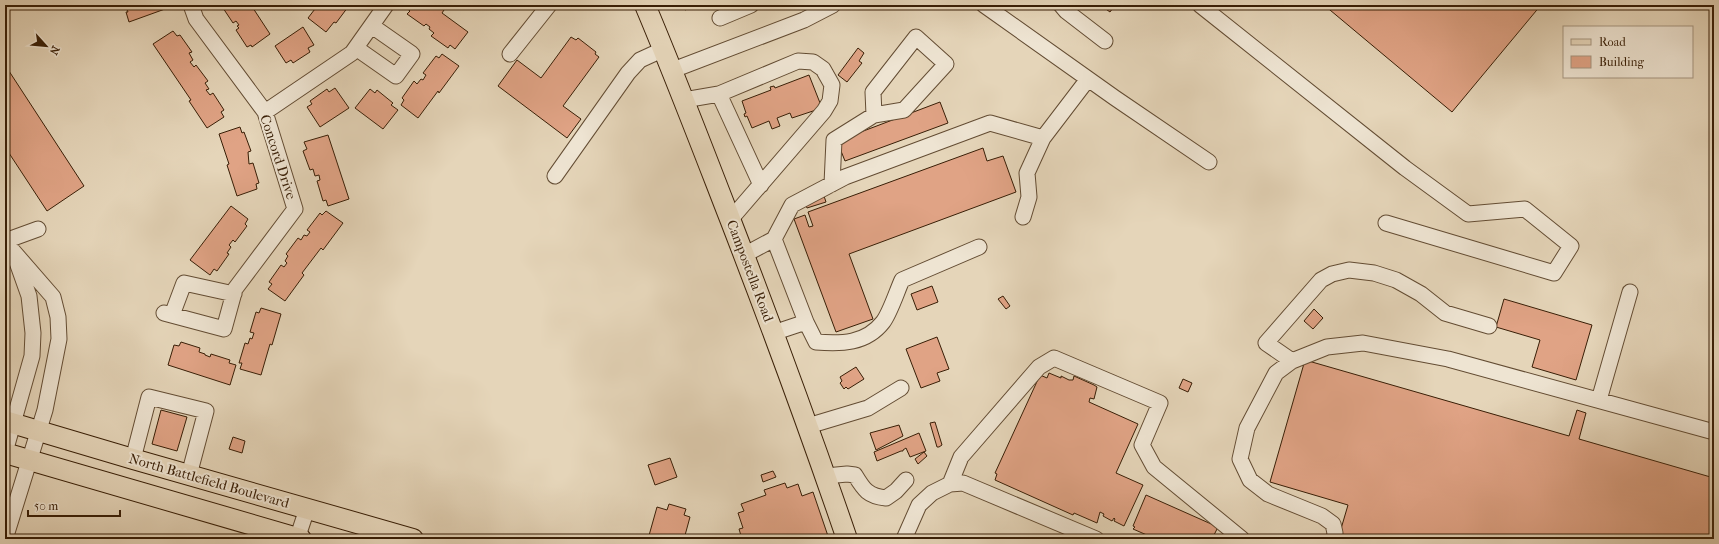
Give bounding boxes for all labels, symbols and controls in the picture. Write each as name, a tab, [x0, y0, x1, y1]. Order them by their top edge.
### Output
north arrow	[26, 26, 66, 66]
legend	[1563, 26, 1693, 78]
text: Road	[1599, 35, 1626, 49]
text: N	[46, 44, 62, 58]
text: Building	[1599, 55, 1644, 69]
street label: Concord Drive	[256, 112, 300, 202]
street label: Campostella Road	[723, 218, 777, 325]
street label: North Battlefield Boulevard	[127, 450, 291, 512]
scale bar	[28, 492, 120, 518]
text: 50 m	[34, 499, 58, 513]

